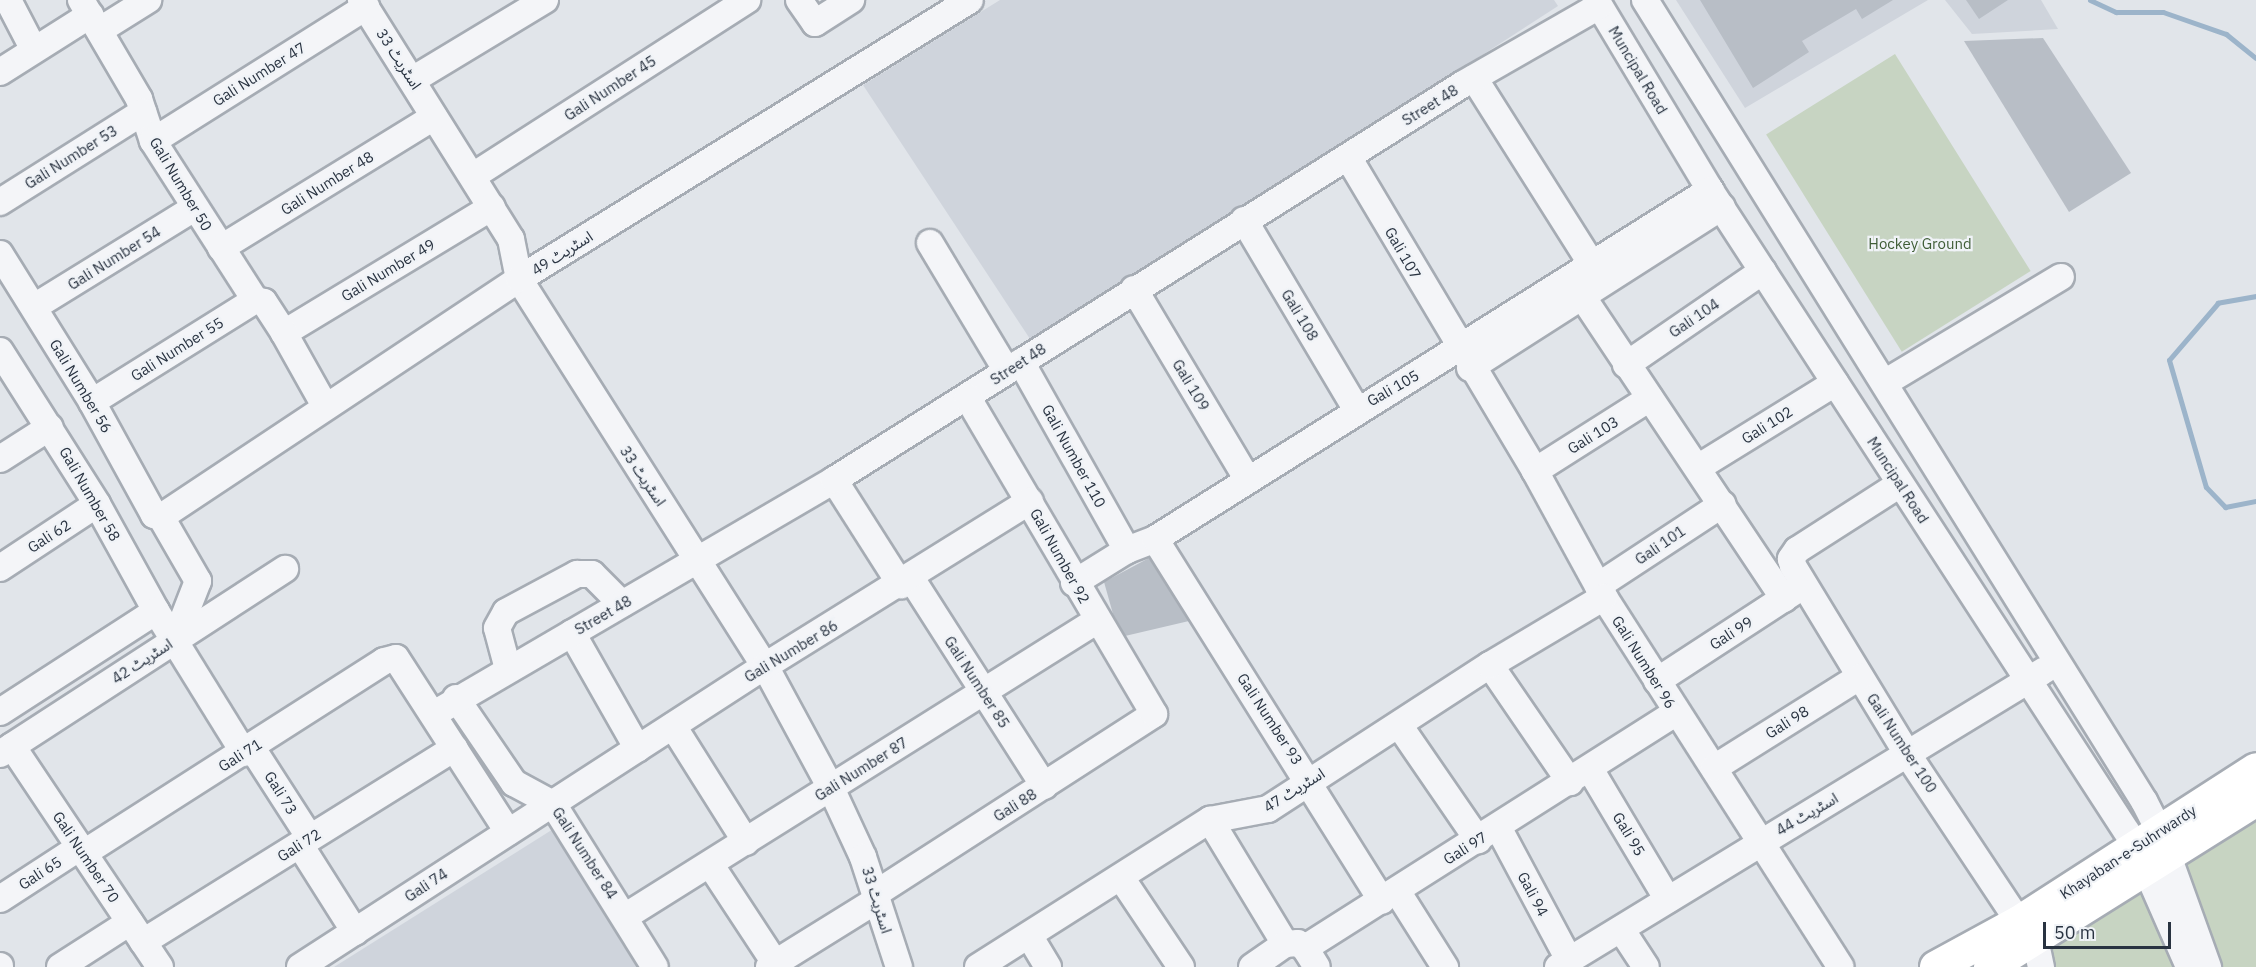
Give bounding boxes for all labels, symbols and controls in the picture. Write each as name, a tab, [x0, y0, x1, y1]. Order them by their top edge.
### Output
street label: Muncipal Road	[1605, 23, 1671, 117]
street label: اسٹریٹ 33	[373, 25, 425, 93]
street label: Gali Number 47	[209, 38, 309, 110]
street label: Gali Number 45	[561, 52, 659, 124]
street label: Street 48	[1399, 81, 1461, 129]
street label: Gali Number 53	[21, 121, 121, 193]
street label: Gali Number 50	[146, 134, 216, 234]
street label: Gali Number 48	[277, 147, 377, 219]
street label: Gali Number 54	[64, 222, 164, 294]
street label: Gali 107	[1381, 224, 1425, 282]
street label: اسٹریٹ 49	[528, 227, 596, 279]
street label: Gali Number 49	[338, 235, 438, 305]
park label: Hockey Ground	[1868, 235, 1972, 253]
street label: Gali 108	[1278, 286, 1322, 344]
street label: Gali 104	[1665, 295, 1723, 341]
street label: Gali Number 55	[127, 313, 227, 385]
street label: Gali Number 56	[46, 336, 116, 436]
street label: Street 48	[987, 339, 1049, 389]
street label: Gali 109	[1169, 356, 1213, 414]
street label: Gali 105	[1364, 366, 1422, 410]
street label: Gali Number 110	[1038, 401, 1110, 511]
street label: Gali 102	[1738, 402, 1796, 448]
street label: Gali 103	[1564, 412, 1622, 458]
street label: Muncipal Road	[1863, 433, 1933, 527]
street label: اسٹریٹ 33	[616, 442, 670, 510]
street label: Gali Number 58	[56, 444, 124, 544]
street label: Gali Number 92	[1026, 505, 1094, 607]
street label: Gali 62	[24, 515, 74, 557]
street label: Gali 101	[1631, 522, 1689, 568]
street label: Street 48	[571, 592, 635, 638]
street label: Gali Number 96	[1608, 612, 1680, 712]
street label: Gali 99	[1706, 612, 1756, 654]
street label: Gali Number 86	[741, 616, 841, 686]
street label: Gali Number 85	[941, 633, 1013, 731]
street label: اسٹریٹ 42	[108, 635, 176, 687]
street label: Gali Number 93	[1234, 670, 1306, 768]
street label: Gali Number 100	[1863, 690, 1941, 796]
street label: Gali 98	[1762, 702, 1812, 742]
street label: Gali Number 87	[811, 733, 911, 805]
street label: Gali 71	[215, 735, 265, 775]
street label: اسٹریٹ 47	[1260, 764, 1328, 816]
street label: Gali 73	[261, 768, 301, 818]
street label: Gali 88	[990, 785, 1040, 825]
street label: اسٹریٹ 44	[1773, 789, 1841, 839]
street label: Khayaban-e-Suhrwardy	[2056, 801, 2200, 903]
street label: Gali Number 84	[549, 804, 621, 902]
street label: Gali Number 70	[49, 808, 123, 906]
street label: Gali 95	[1609, 809, 1649, 859]
street label: Gali 72	[274, 825, 324, 865]
street label: Gali 97	[1440, 828, 1490, 868]
street label: Gali 65	[15, 852, 65, 894]
street label: Gali 74	[401, 864, 451, 906]
street label: اسٹریٹ 33	[858, 864, 896, 936]
street label: Gali 94	[1514, 869, 1552, 919]
scale bar	[2046, 910, 2174, 948]
text: 50 m	[2054, 921, 2096, 944]

